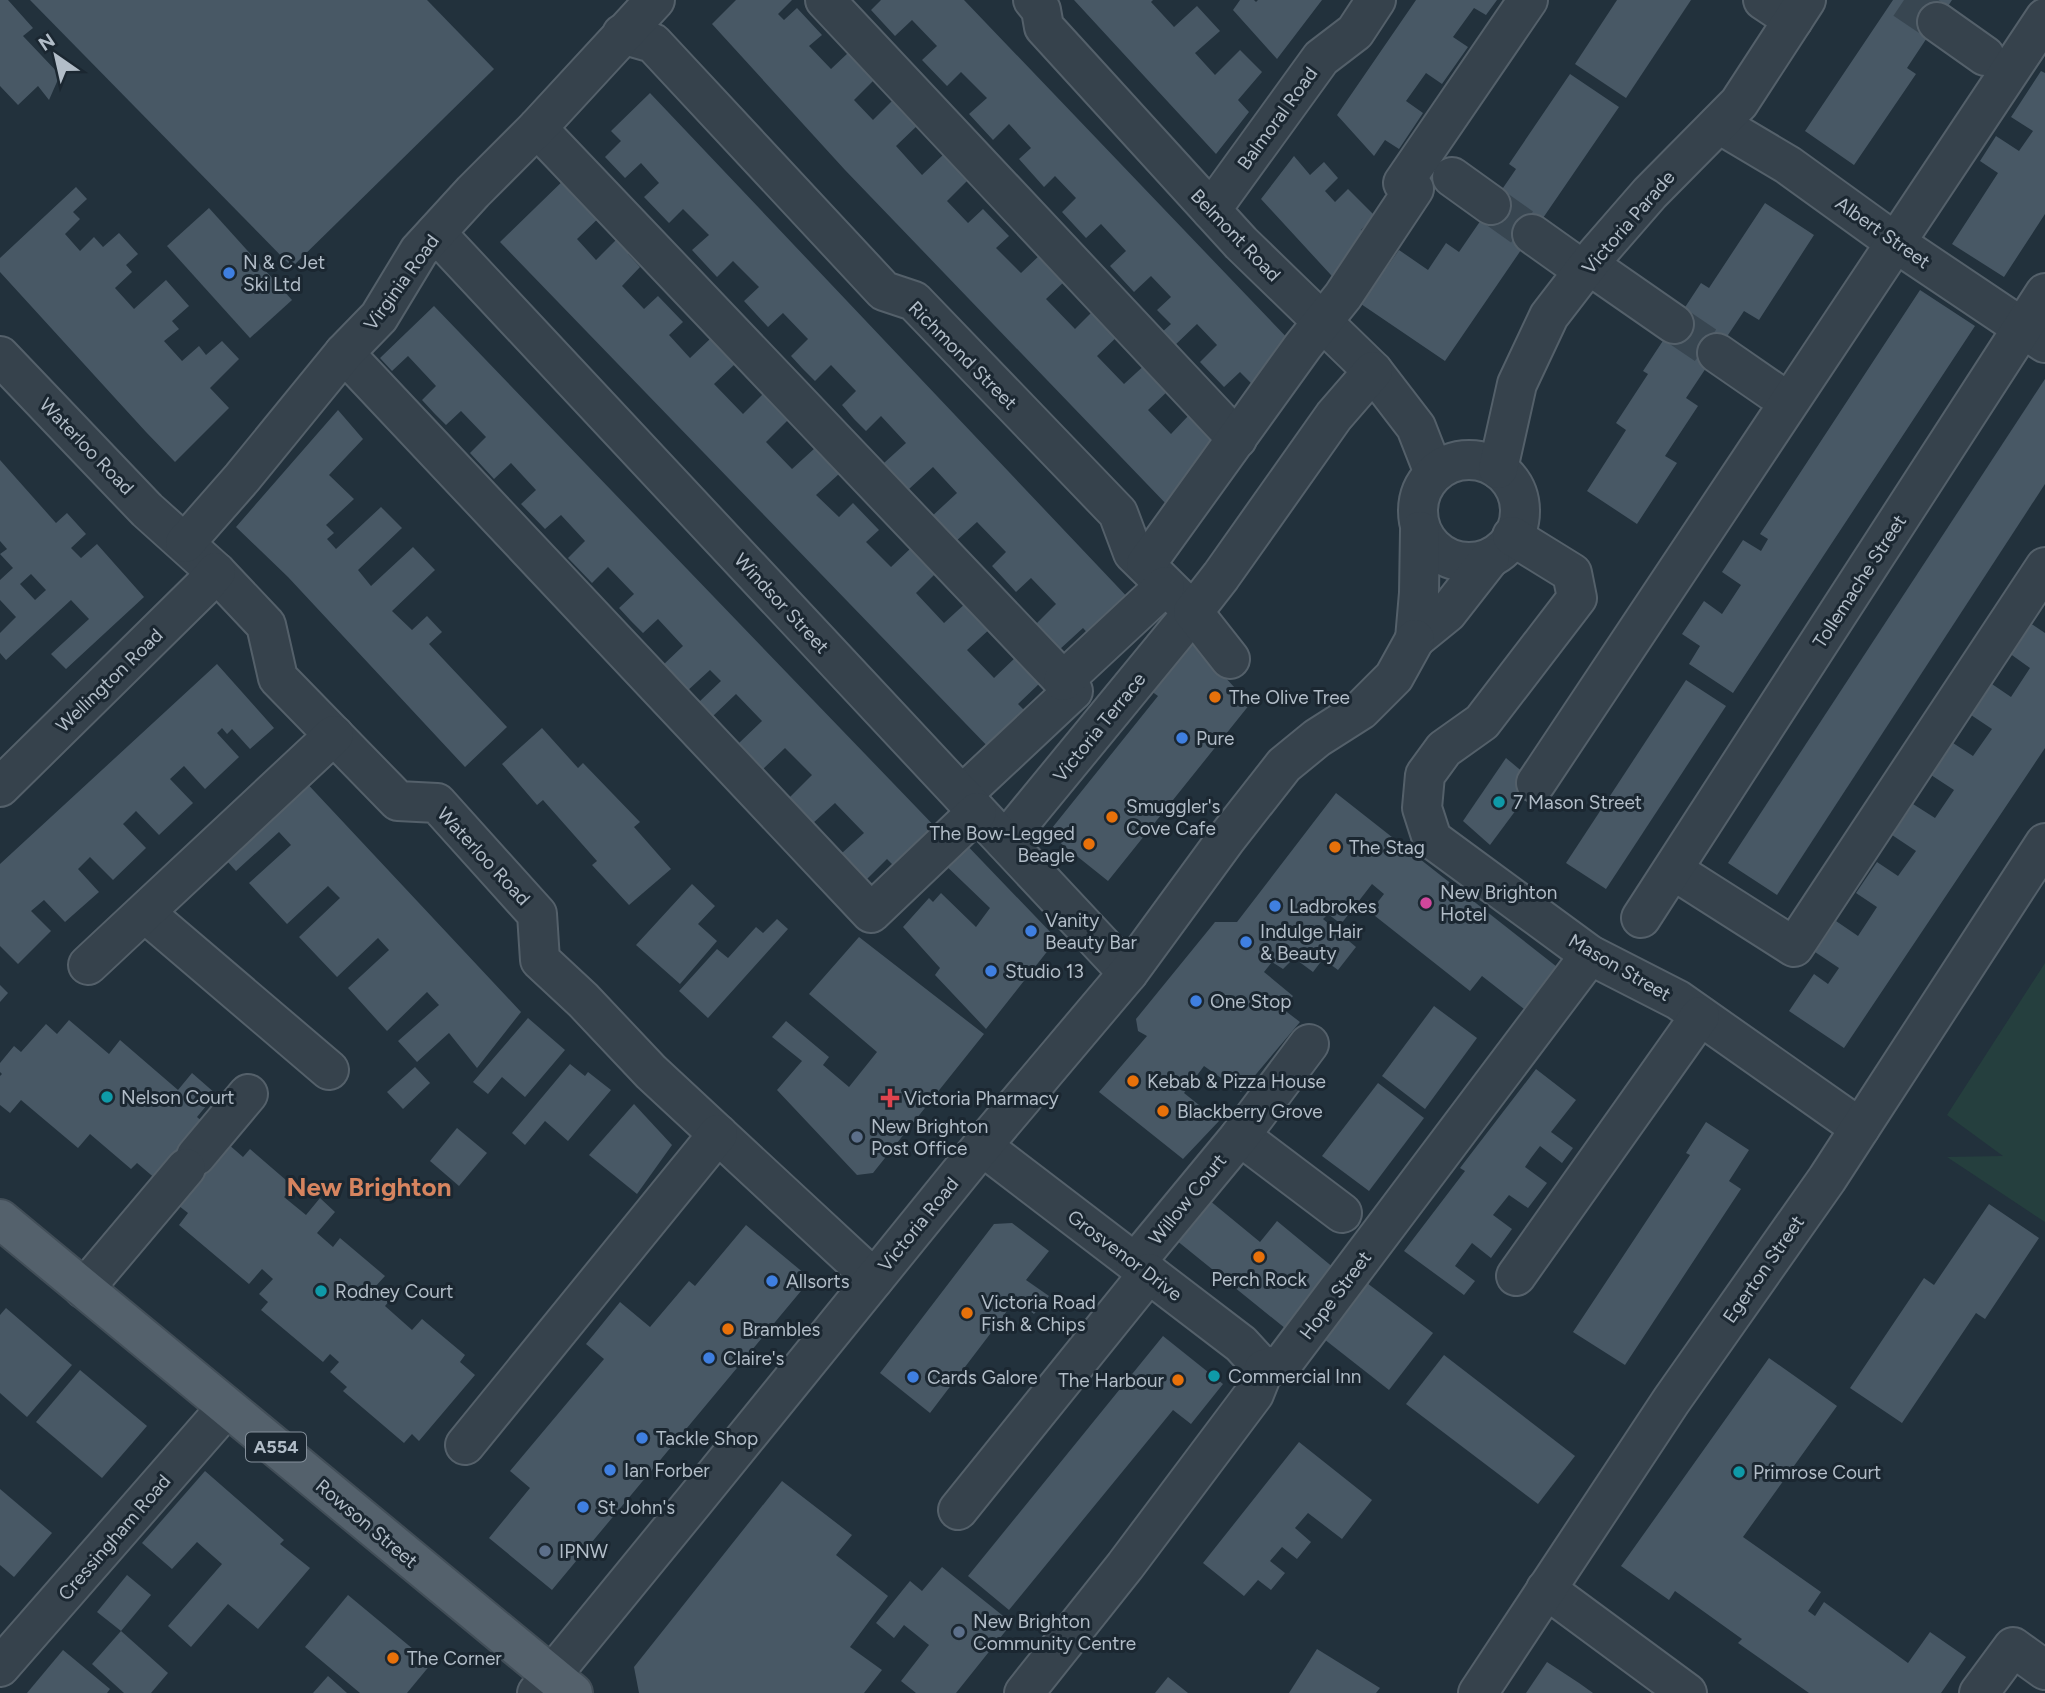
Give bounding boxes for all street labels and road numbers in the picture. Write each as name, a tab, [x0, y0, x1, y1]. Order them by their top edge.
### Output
street label: Balmoral Road	[1232, 62, 1322, 174]
street label: Victoria Parade	[1577, 166, 1679, 279]
street label: Belmont Road	[1186, 184, 1285, 286]
street label: Albert Street	[1831, 191, 1934, 273]
street label: Virginia Road	[359, 230, 444, 335]
street label: Richmond Street	[904, 296, 1022, 414]
street label: Waterloo Road	[35, 393, 139, 500]
street label: Tollemache Street	[1808, 510, 1911, 652]
street label: Windsor Street	[729, 548, 834, 658]
street label: Wellington Road	[51, 624, 168, 737]
street label: Victoria Terrace	[1048, 668, 1151, 787]
street label: Waterloo Road	[432, 803, 535, 910]
street label: Mason Street	[1565, 929, 1675, 1006]
street label: Willow Court	[1144, 1149, 1231, 1249]
street label: Victoria Road	[873, 1172, 964, 1276]
street label: Grosvenor Drive	[1063, 1205, 1187, 1306]
street label: Egerton Street	[1718, 1211, 1809, 1327]
street label: Hope Street	[1295, 1247, 1376, 1344]
road number: A554	[246, 1432, 306, 1462]
street label: Cressingham Road	[53, 1470, 175, 1605]
street label: Rowson Street	[311, 1474, 422, 1573]

